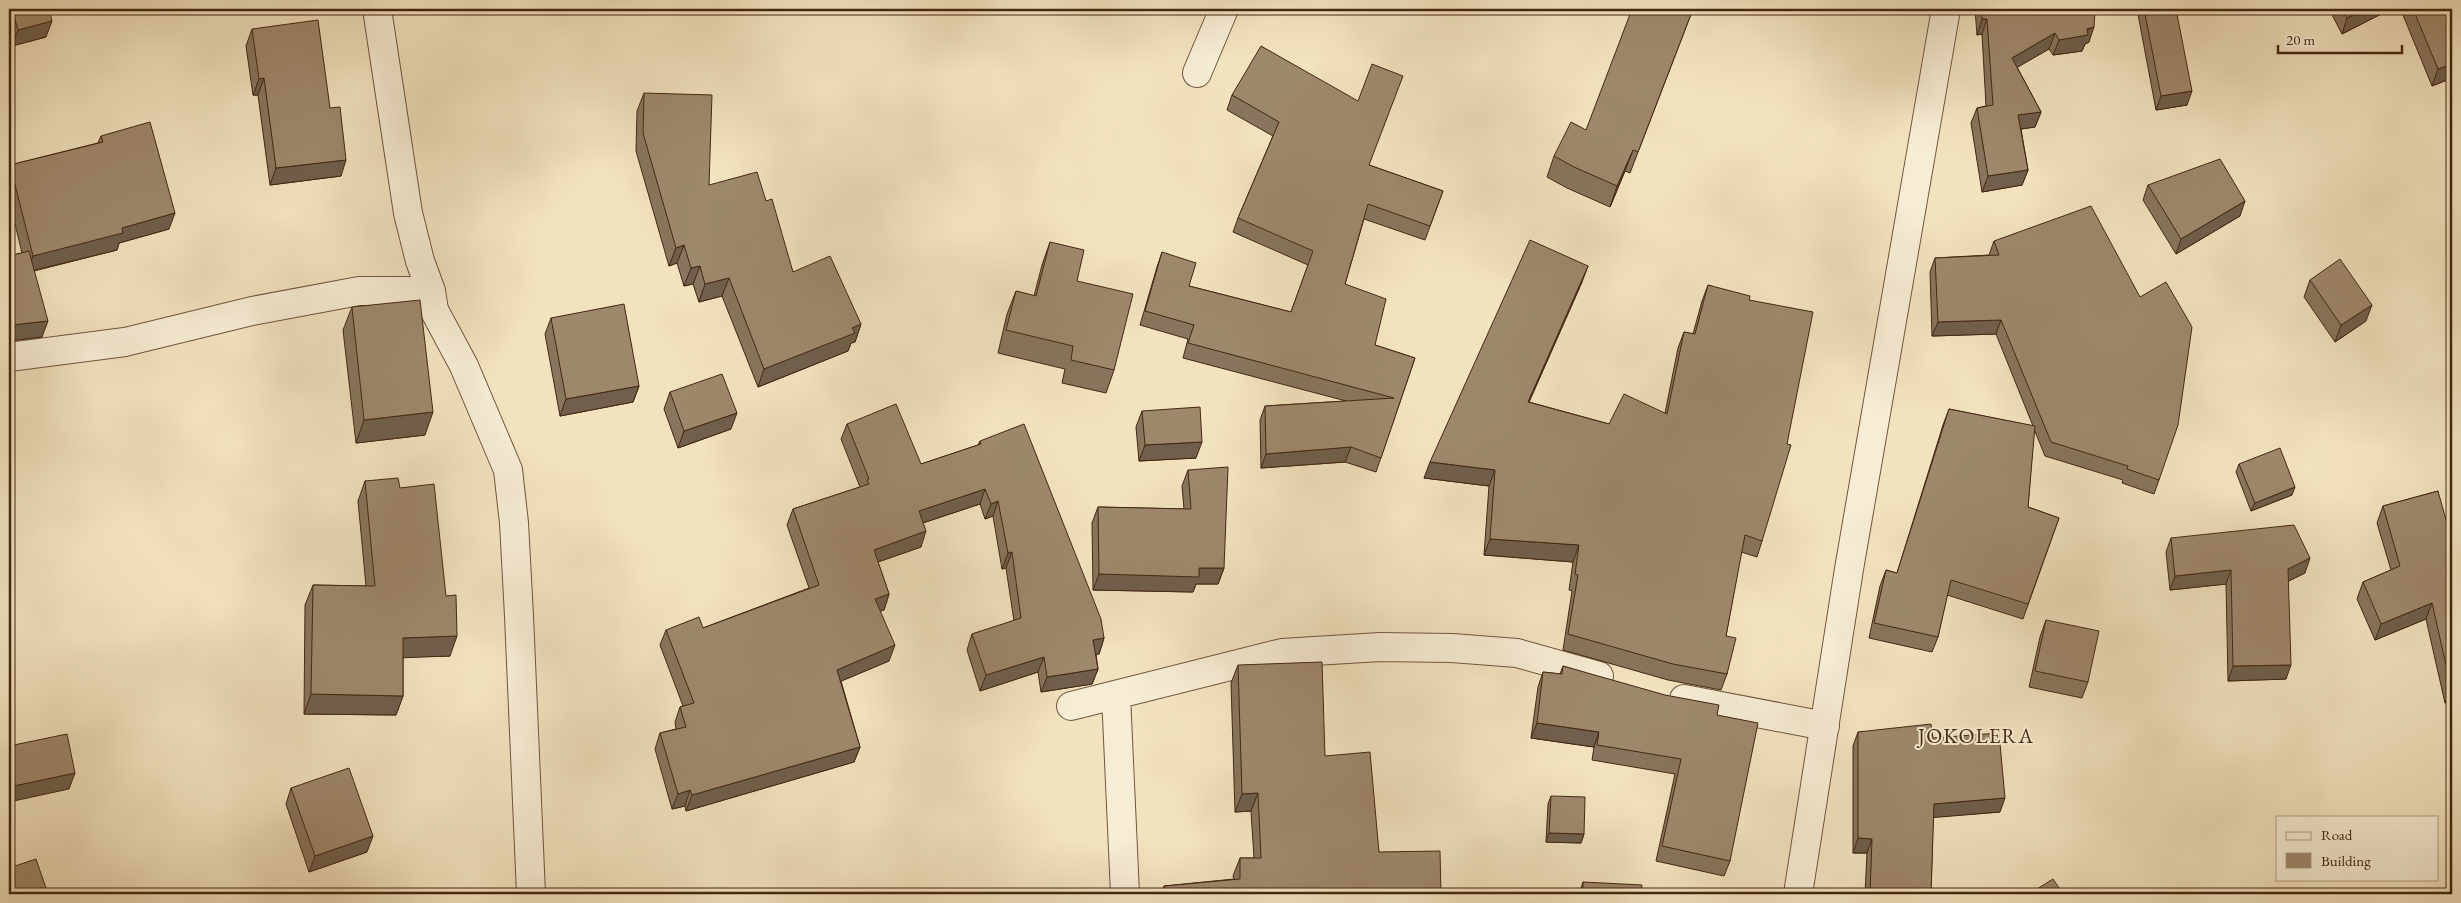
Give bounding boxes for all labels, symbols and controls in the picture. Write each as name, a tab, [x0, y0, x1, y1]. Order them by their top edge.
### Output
scale bar	[2278, 22, 2402, 54]
text: 20 m	[2286, 30, 2315, 49]
district label: JOKOLERA	[1916, 722, 2034, 749]
legend	[2276, 816, 2438, 880]
text: Road	[2321, 825, 2353, 844]
text: Building	[2321, 851, 2371, 870]

